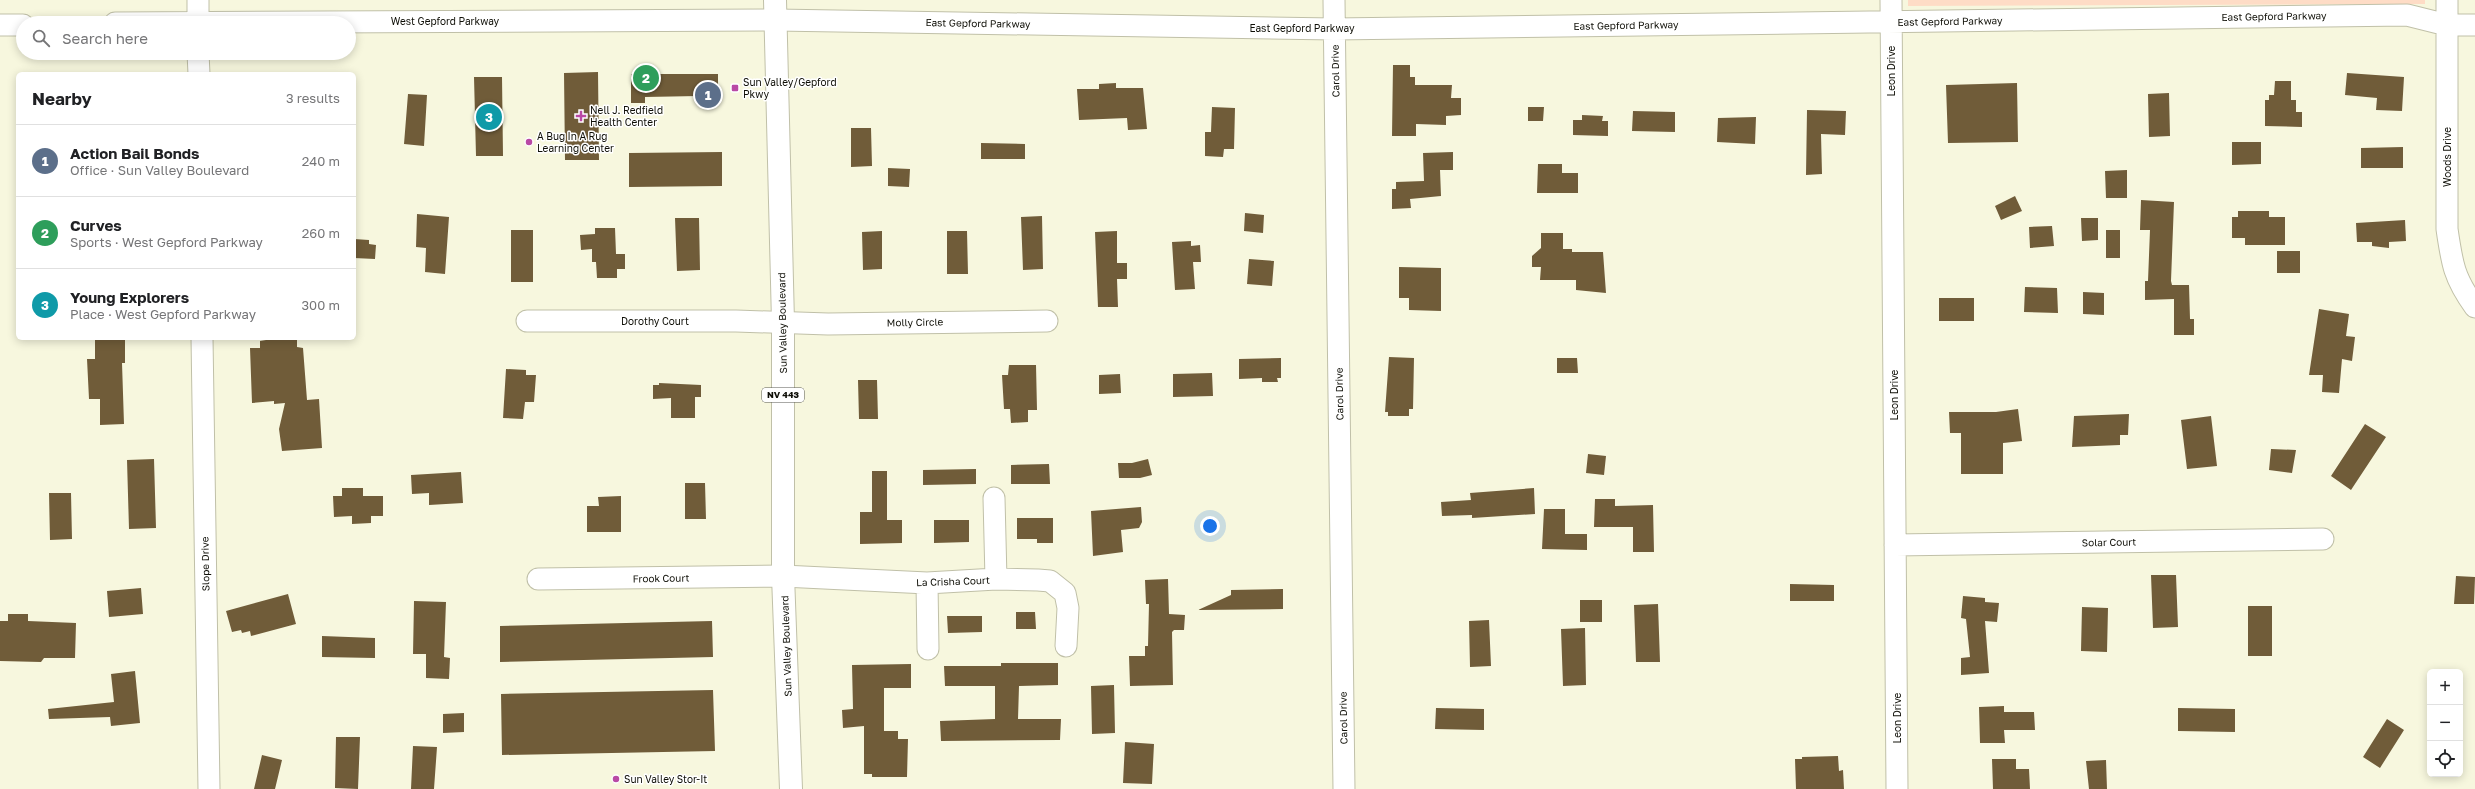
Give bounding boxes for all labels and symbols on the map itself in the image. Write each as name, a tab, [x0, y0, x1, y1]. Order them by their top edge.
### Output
street label: East Gepford Parkway	[2221, 9, 2327, 23]
street label: East Gepford Parkway	[1897, 14, 2003, 28]
street label: West Gepford Parkway	[391, 15, 500, 27]
street label: East Gepford Parkway	[925, 16, 1031, 30]
street label: East Gepford Parkway	[1573, 18, 1679, 32]
street label: East Gepford Parkway	[1249, 22, 1355, 34]
street label: Carol Drive	[1329, 44, 1341, 97]
street label: Leon Drive	[1885, 45, 1897, 96]
pin: 2	[633, 63, 659, 93]
place label: Sun Valley/Gepford Pkwy	[743, 76, 837, 100]
pin: 1	[695, 80, 721, 110]
marker: Sun Valley/Gepford Pkwy	[730, 83, 740, 93]
pin: 3	[476, 102, 502, 132]
place label: Nell J. Redfield Health Center	[590, 104, 663, 128]
marker: Nell J. Redfield Health Center	[575, 110, 587, 122]
street label: Woods Drive	[2441, 127, 2453, 187]
place label: A Bug In A Rug Learning Center	[537, 130, 614, 154]
marker: A Bug In A Rug Learning Center	[524, 137, 534, 147]
street label: Sun Valley Boulevard	[775, 272, 789, 374]
street label: Dorothy Court	[621, 315, 689, 327]
street label: Molly Circle	[887, 316, 944, 328]
street label: Carol Drive	[1333, 367, 1345, 420]
street label: Leon Drive	[1888, 369, 1900, 420]
road number: NV 443	[762, 388, 804, 402]
your location	[1200, 516, 1220, 536]
street label: Slope Drive	[199, 536, 211, 591]
street label: Solar Court	[2082, 536, 2136, 548]
street label: Frook Court	[632, 572, 690, 584]
street label: La Crisha Court	[916, 574, 990, 588]
street label: Sun Valley Boulevard	[778, 595, 794, 697]
street label: Carol Drive	[1337, 691, 1349, 744]
street label: Leon Drive	[1891, 692, 1903, 743]
place label: Sun Valley Stor-It	[624, 773, 707, 785]
marker: Sun Valley Stor-It	[611, 774, 621, 784]

